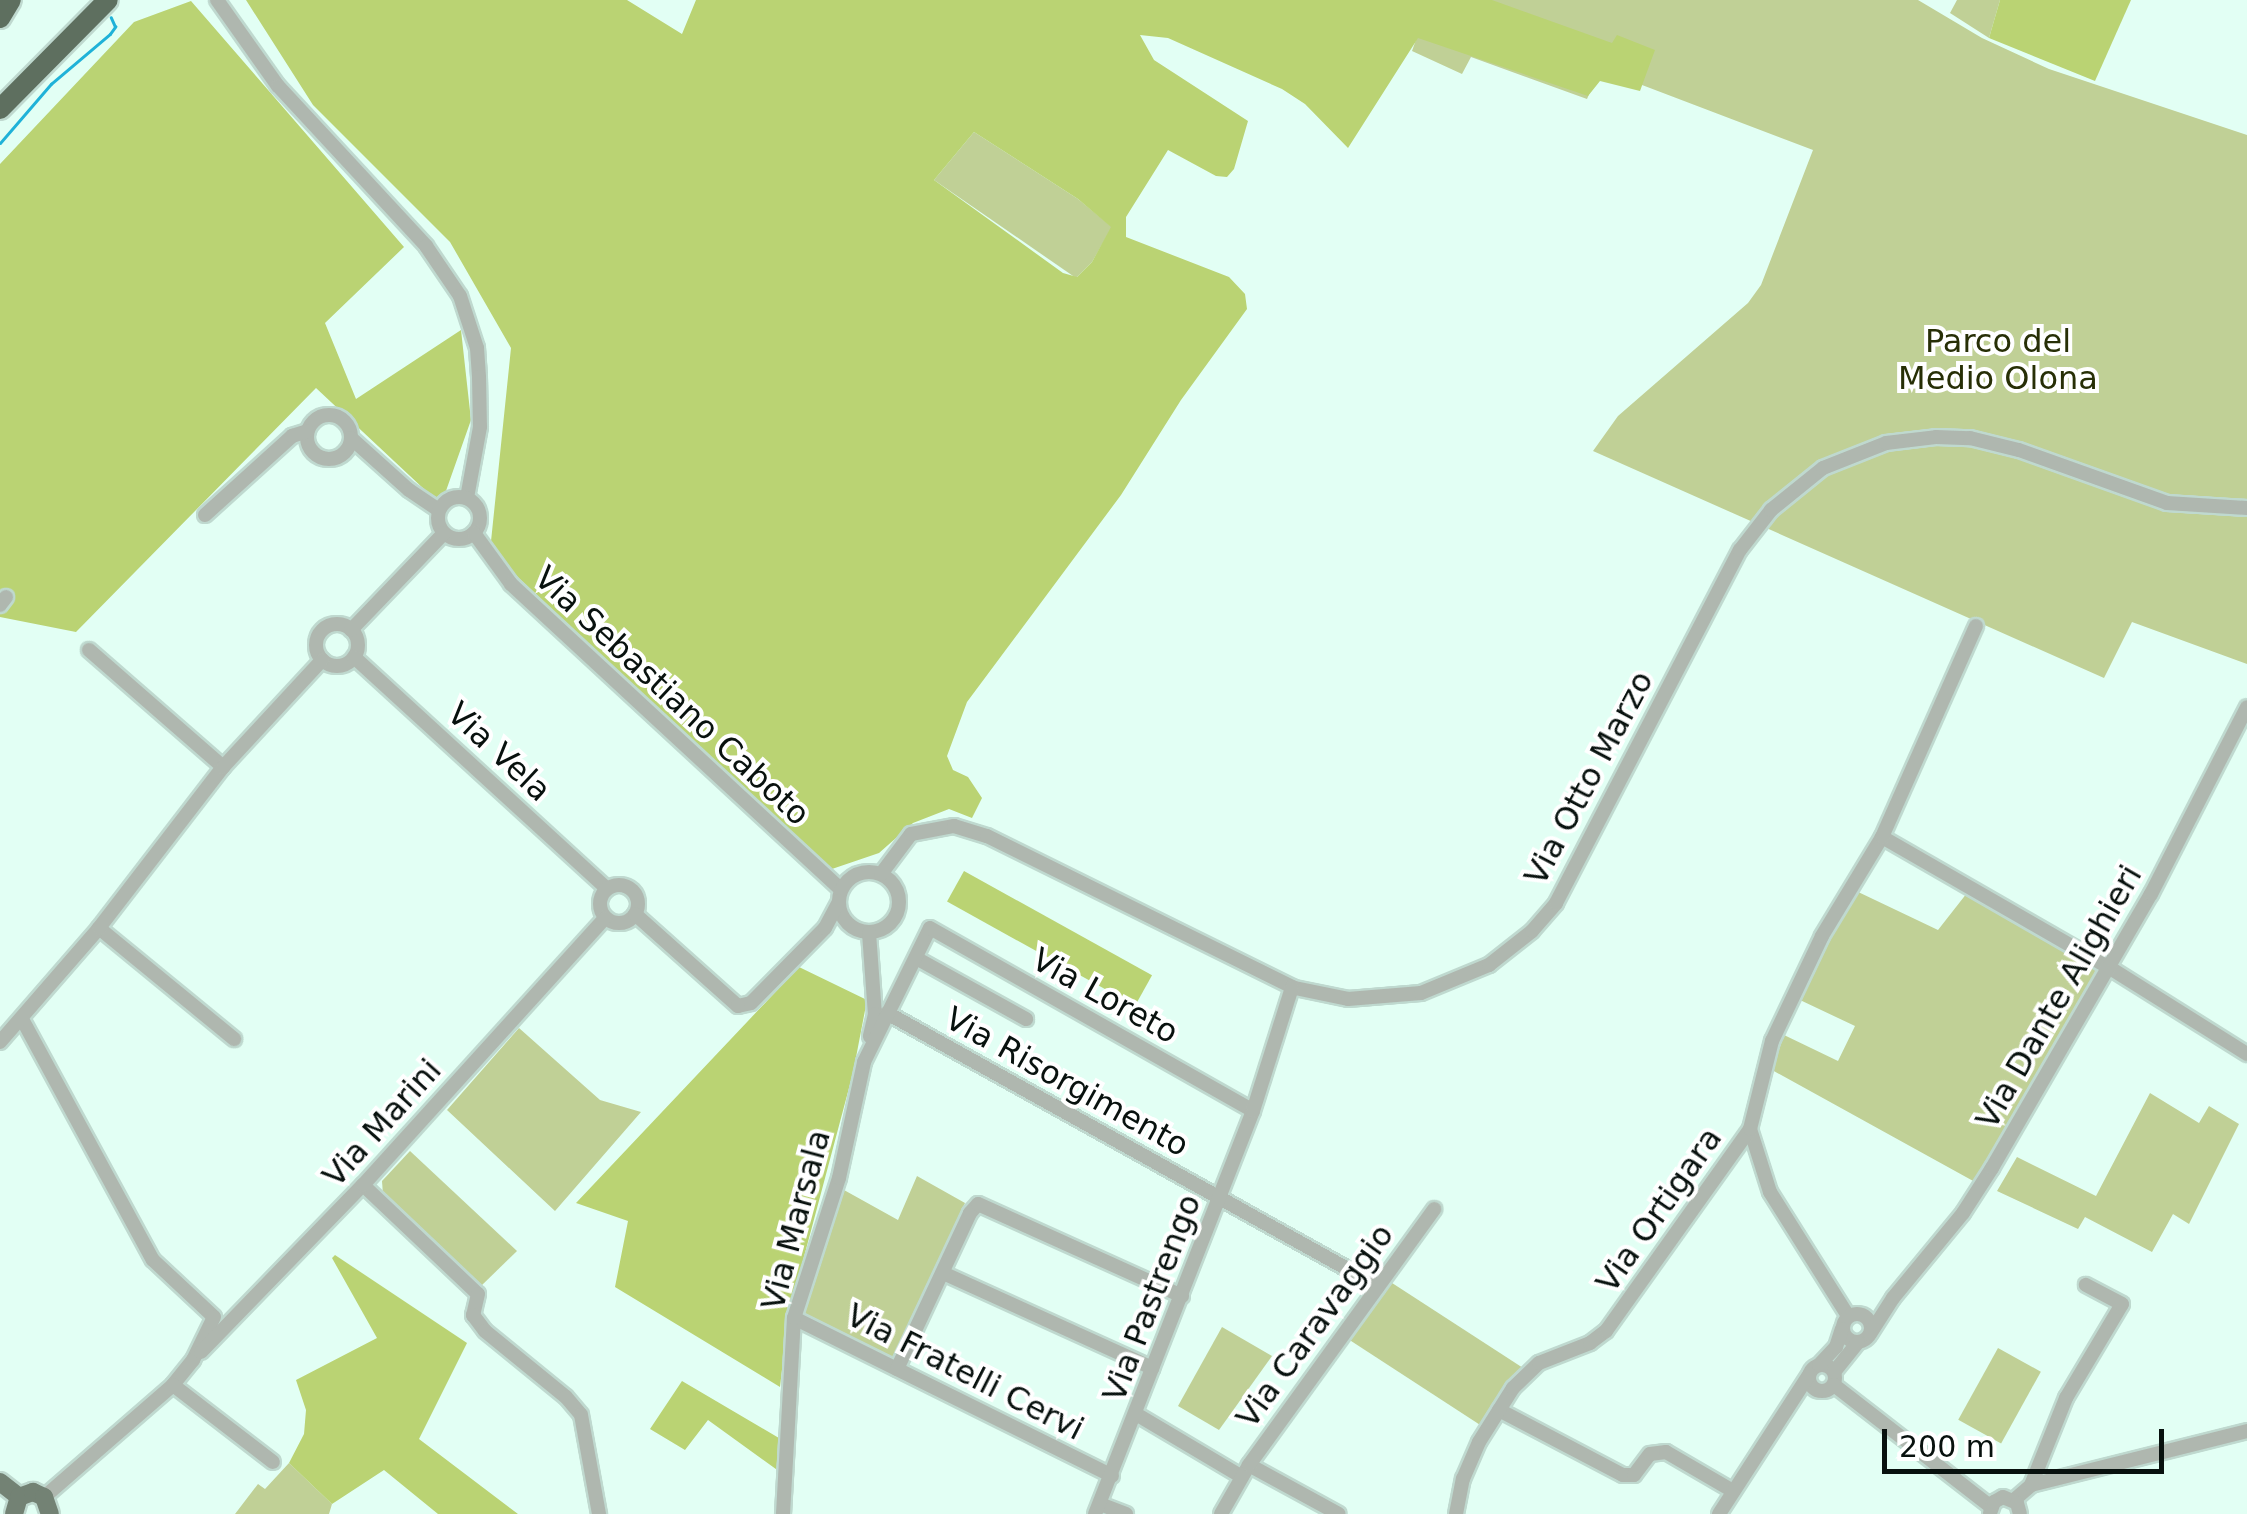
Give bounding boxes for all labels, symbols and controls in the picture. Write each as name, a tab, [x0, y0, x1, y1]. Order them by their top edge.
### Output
park label: Parco del Medio Olona	[1898, 323, 2098, 398]
street label: Via Sebastiano Caboto	[527, 559, 817, 833]
street label: Via Otto Marzo	[1516, 665, 1662, 891]
street label: Via Vela	[439, 694, 559, 810]
street label: Via Dante Alighieri	[1968, 858, 2150, 1136]
street label: Via Loreto	[1025, 940, 1185, 1052]
street label: Via Risorgimento	[939, 999, 1195, 1165]
street label: Via Marini	[315, 1051, 449, 1195]
street label: Via Ortigara	[1588, 1120, 1730, 1300]
street label: Via Marsala	[754, 1126, 838, 1314]
street label: Via Pastrengo	[1095, 1189, 1209, 1407]
street label: Via Caravaggio	[1228, 1217, 1402, 1435]
street label: Via Fratelli Cervi	[840, 1296, 1090, 1448]
scale bar	[1887, 1409, 2170, 1471]
text: 200 m	[1899, 1429, 1995, 1464]

